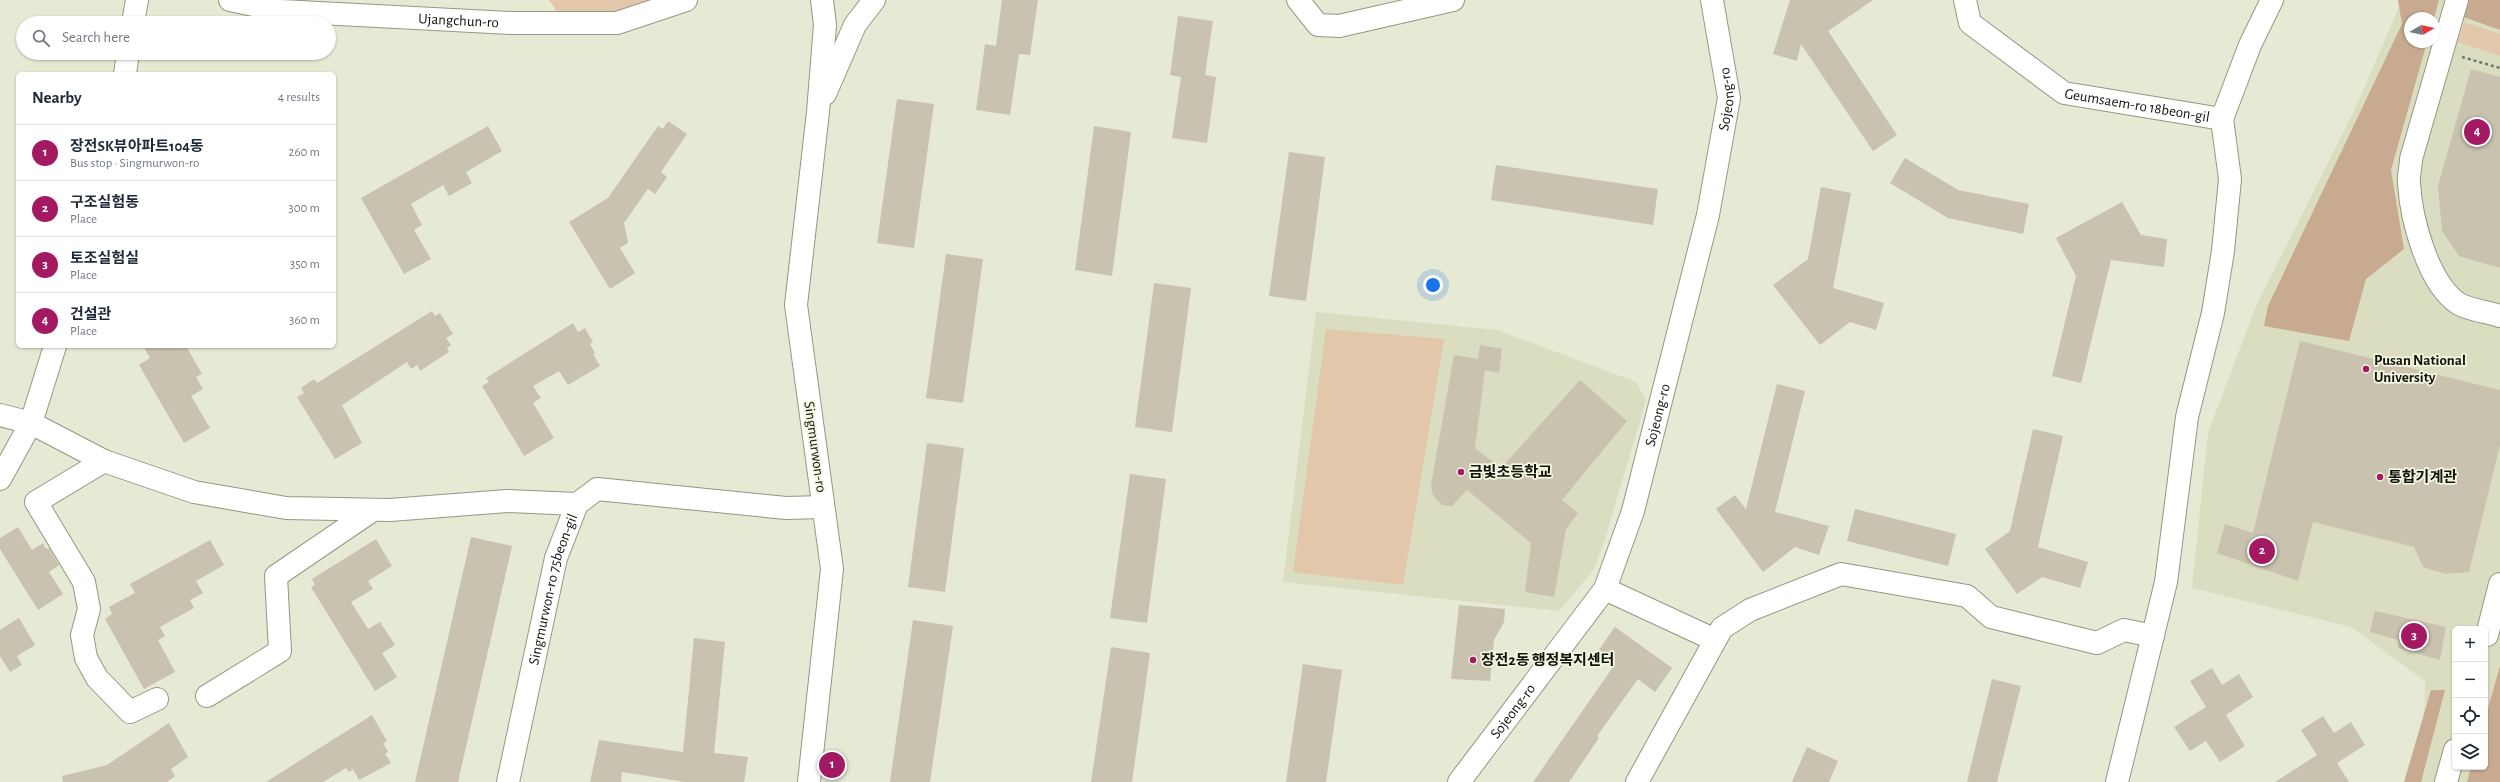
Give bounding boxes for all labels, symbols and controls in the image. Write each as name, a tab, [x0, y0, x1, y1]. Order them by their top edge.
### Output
street label: Ujangchun-ro	[418, 11, 499, 30]
north arrow	[2404, 12, 2440, 48]
search box	[16, 16, 336, 60]
icon: search	[30, 27, 52, 49]
text: Search here	[62, 30, 130, 45]
street label: Sojeong-ro	[1716, 66, 1737, 132]
street label: Geumsaem-ro 18beon-gil	[2063, 86, 2211, 124]
text: Nearby	[32, 89, 82, 106]
text: 4 results	[278, 91, 320, 104]
pin: 4	[2464, 117, 2490, 147]
text: 장전SK뷰아파트104동	[70, 139, 204, 154]
text: 1	[43, 146, 47, 159]
text: 260 m	[289, 146, 320, 159]
text: Bus stop · Singmurwon-ro	[70, 157, 199, 170]
text: 구조실험동	[70, 195, 139, 210]
text: 2	[42, 202, 48, 215]
text: 300 m	[288, 202, 320, 215]
text: Place	[70, 213, 97, 226]
text: 토조실험실	[70, 251, 139, 266]
text: 3	[42, 258, 48, 271]
text: 350 m	[290, 258, 320, 271]
text: Place	[70, 269, 97, 282]
your location	[1423, 275, 1443, 295]
text: 건설관	[70, 307, 111, 322]
text: 4	[42, 314, 48, 327]
text: 360 m	[289, 314, 320, 327]
text: Place	[70, 325, 97, 338]
place label: Pusan National University	[2374, 353, 2466, 385]
marker: Pusan National University	[2361, 364, 2371, 374]
street label: Sojeong-ro	[1642, 382, 1672, 448]
street label: Singmurwon-ro	[801, 400, 829, 494]
place label: 금빛초등학교	[1469, 463, 1552, 480]
marker: 금빛초등학교	[1456, 467, 1466, 477]
place label: 통합기계관	[2388, 468, 2457, 485]
marker: 통합기계관	[2375, 472, 2385, 482]
street label: Singmurwon-ro 75beon-gil	[526, 512, 580, 666]
pin: 2	[2249, 536, 2275, 566]
pin: 3	[2401, 621, 2427, 651]
map controls	[2452, 626, 2488, 770]
button: +	[2452, 626, 2488, 662]
place label: 장전2동 행정복지센터	[1481, 652, 1615, 668]
marker: 장전2동 행정복지센터	[1468, 655, 1478, 665]
button: −	[2452, 662, 2488, 698]
street label: Sojeong-ro	[1487, 681, 1538, 741]
button: locate	[2452, 698, 2488, 734]
button: layers	[2452, 734, 2488, 770]
pin: 1	[819, 750, 845, 780]

